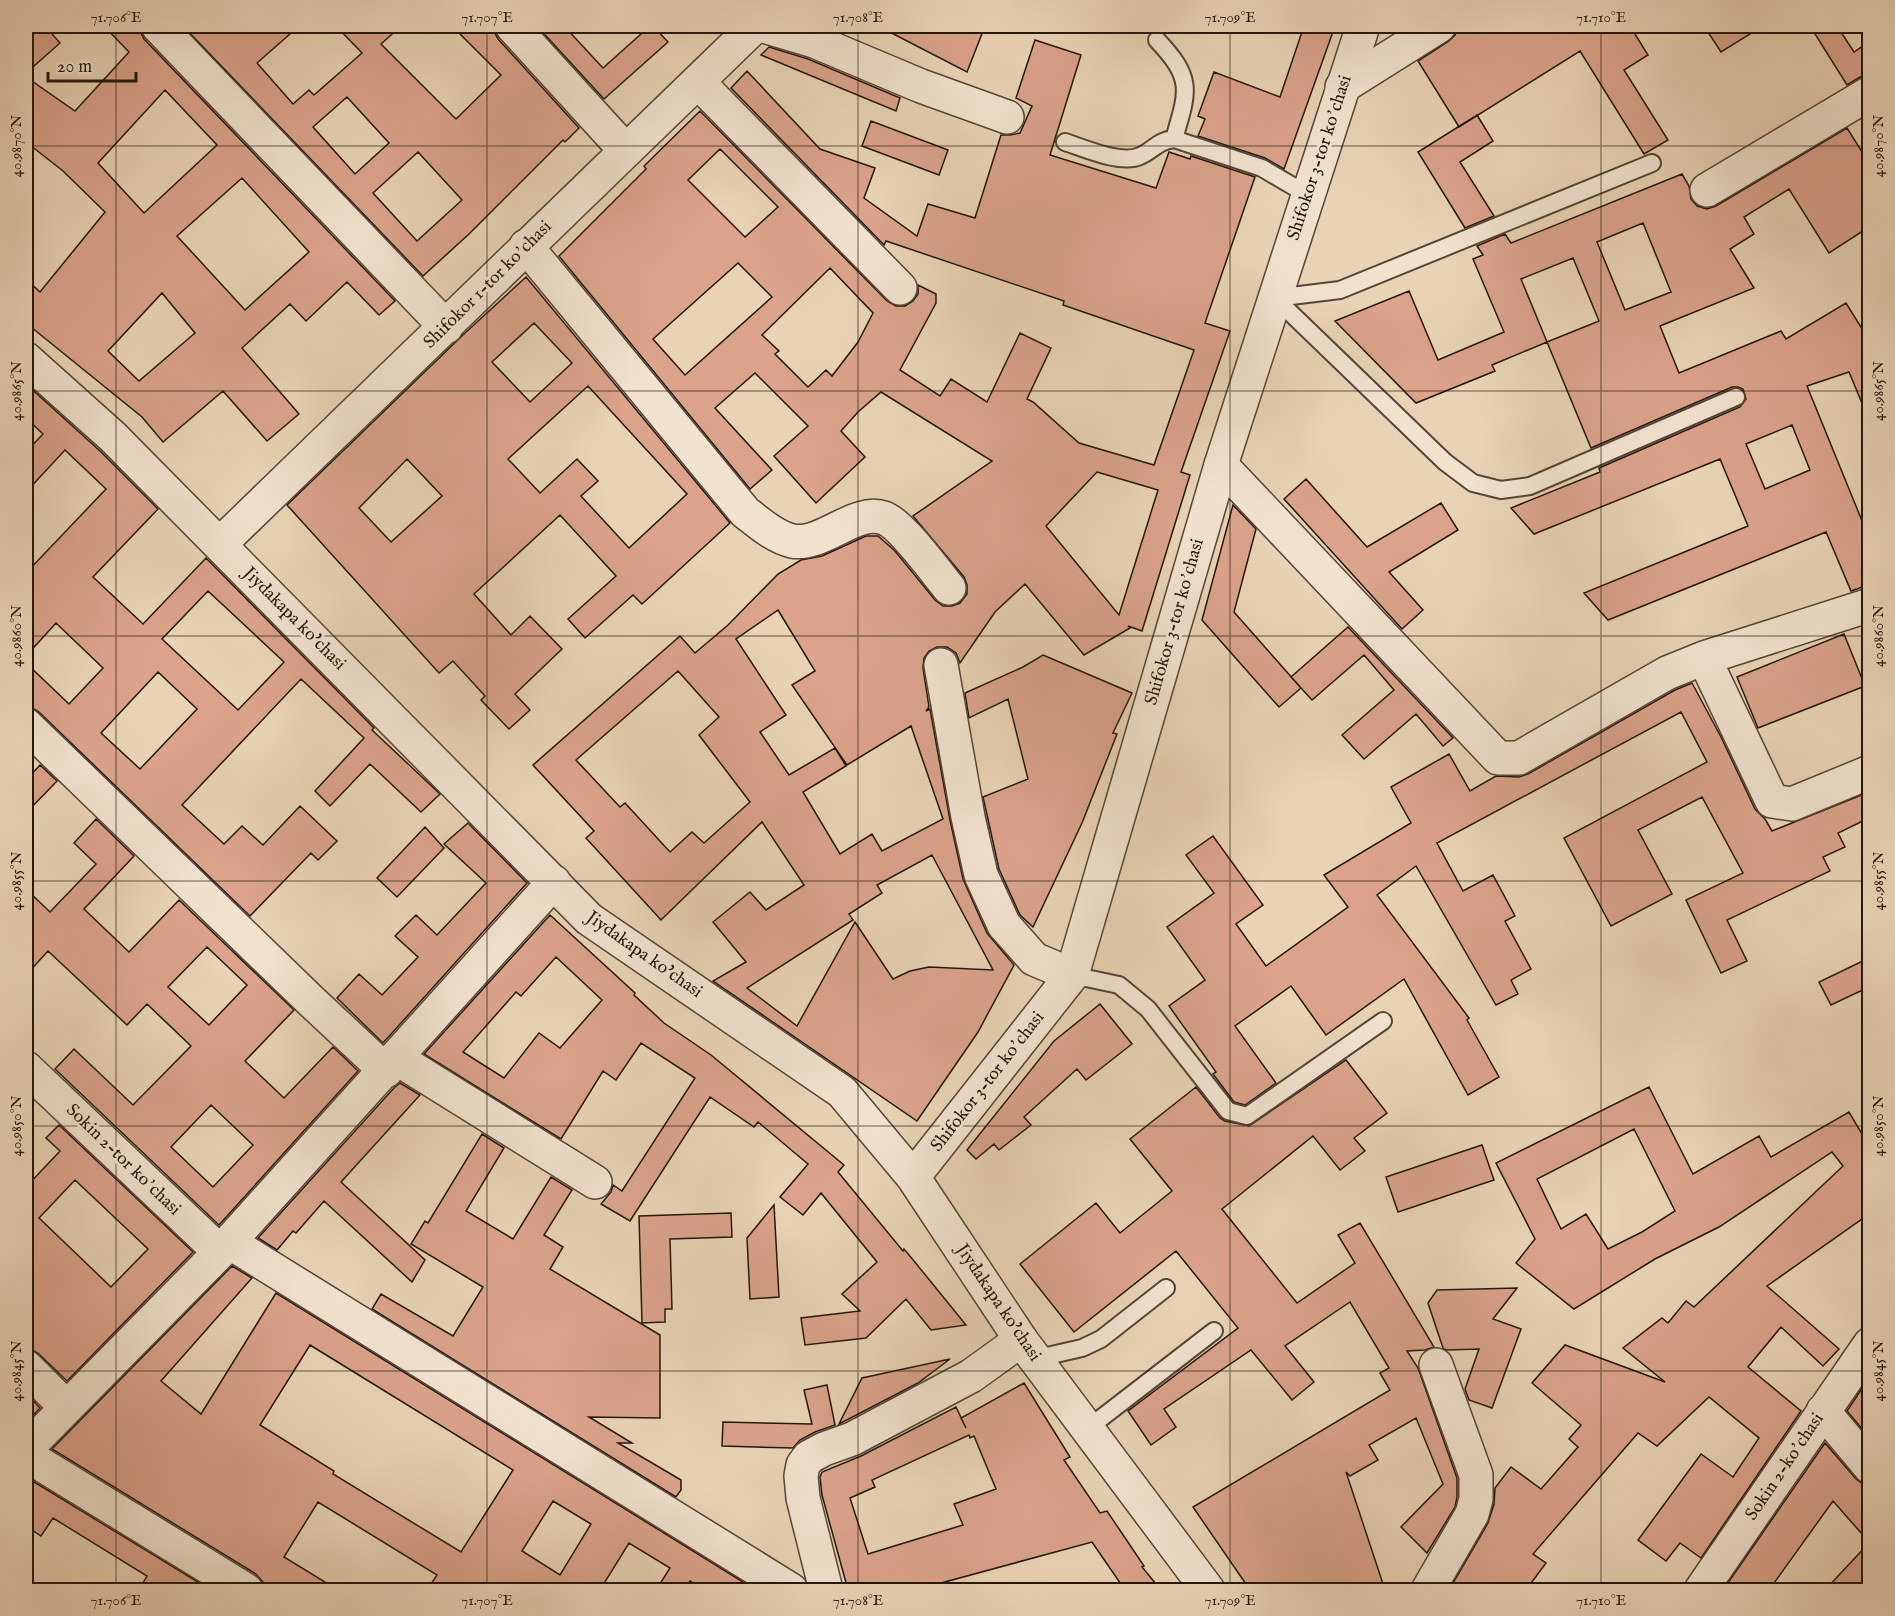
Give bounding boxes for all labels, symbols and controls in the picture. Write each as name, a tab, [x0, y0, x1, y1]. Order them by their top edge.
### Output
text: 71.706°E	[91, 8, 141, 27]
text: 71.707°E	[461, 8, 513, 27]
text: 71.708°E	[833, 8, 883, 27]
text: 71.709°E	[1204, 8, 1256, 27]
text: 71.710°E	[1576, 8, 1626, 27]
scale bar	[48, 45, 136, 83]
text: 20 m	[57, 56, 92, 79]
street label: Shifokor 3-tor koʼchasi	[1282, 72, 1358, 243]
text: 40.9870°N	[7, 115, 26, 177]
text: 40.9870°N	[1869, 115, 1888, 177]
street label: Shifokor 1-tor koʼchasi	[419, 216, 557, 354]
text: 40.9865°N	[7, 361, 26, 421]
text: 40.9865°N	[1869, 361, 1888, 421]
street label: Shifokor 3-tor koʼchasi	[1140, 536, 1210, 708]
street label: Jiydakapa ko'chasi	[236, 561, 351, 676]
text: 40.9860°N	[7, 605, 26, 667]
text: 40.9860°N	[1869, 605, 1888, 667]
text: 40.9855°N	[7, 851, 26, 910]
text: 40.9855°N	[1869, 851, 1888, 910]
street label: Jiydakapa ko'chasi	[580, 905, 707, 1004]
street label: Shifokor 3-tor koʼchasi	[926, 1007, 1050, 1157]
text: 40.9850°N	[7, 1096, 26, 1156]
text: 40.9850°N	[1869, 1096, 1888, 1156]
street label: Sokin 2-tor koʼchasi	[61, 1099, 186, 1221]
street label: Jiydakapa ko'chasi	[949, 1238, 1046, 1366]
text: 40.9845°N	[7, 1341, 26, 1401]
text: 40.9845°N	[1869, 1341, 1888, 1401]
street label: Sokin 2-koʼchasi	[1741, 1409, 1830, 1525]
text: 71.706°E	[91, 1591, 141, 1610]
text: 71.707°E	[461, 1591, 513, 1610]
text: 71.708°E	[833, 1591, 883, 1610]
text: 71.709°E	[1204, 1591, 1256, 1610]
text: 71.710°E	[1576, 1591, 1626, 1610]

